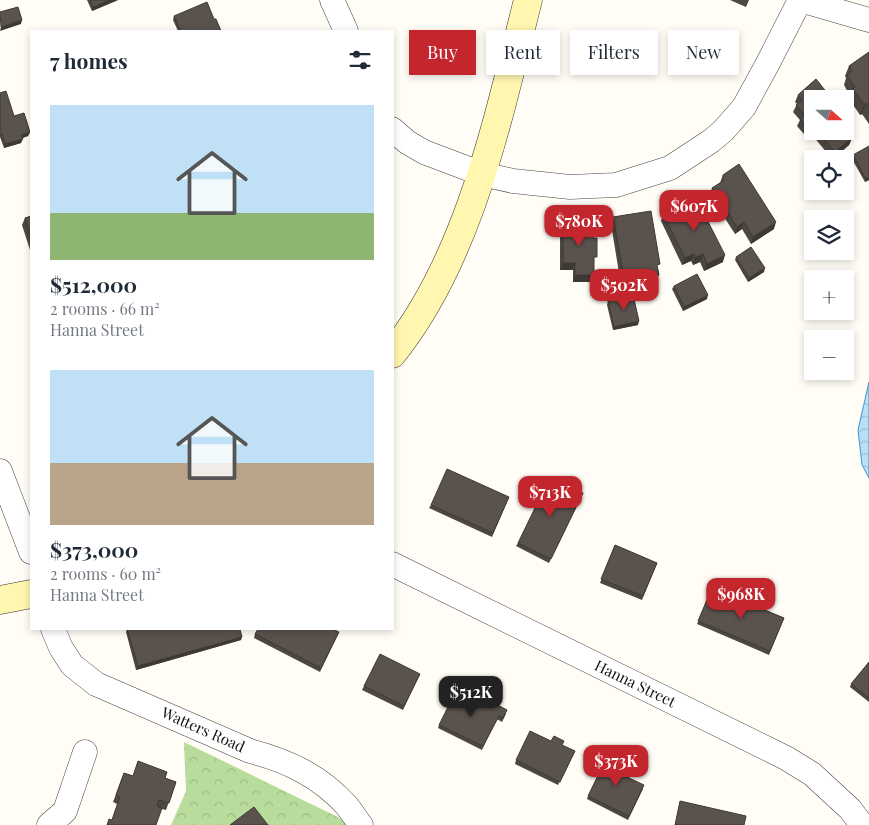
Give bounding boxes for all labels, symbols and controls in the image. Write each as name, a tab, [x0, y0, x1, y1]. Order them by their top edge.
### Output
chip: Buy	[409, 30, 476, 75]
chip: Rent	[486, 30, 560, 75]
chip: Filters	[570, 30, 658, 75]
chip: New	[668, 30, 739, 75]
text: 7 homes	[50, 46, 128, 74]
icon: filters	[346, 46, 374, 74]
north arrow	[804, 90, 854, 140]
map controls	[804, 90, 854, 380]
icon: home	[167, 138, 257, 228]
button: locate	[804, 150, 854, 200]
pin: $607K	[659, 190, 729, 232]
text: $607K	[670, 195, 718, 216]
pin: $780K	[544, 204, 614, 247]
text: $780K	[555, 210, 603, 231]
button: layers	[804, 210, 854, 260]
pin: $502K	[589, 268, 659, 311]
text: $512,000	[50, 270, 137, 298]
button: +	[804, 270, 854, 320]
text: $502K	[601, 274, 647, 295]
text: 2 rooms · 66 m²	[50, 298, 160, 319]
text: Hanna Street	[50, 319, 144, 340]
button: −	[804, 330, 854, 380]
icon: home	[167, 403, 257, 493]
pin: $713K	[515, 476, 585, 518]
text: $713K	[529, 481, 571, 502]
text: $373,000	[50, 535, 138, 563]
text: 2 rooms · 60 m²	[50, 563, 161, 584]
pin: $968K	[706, 578, 776, 620]
text: $968K	[717, 583, 765, 604]
text: Hanna Street	[50, 584, 144, 605]
street label: Hanna Street	[592, 655, 680, 712]
pin: $512K	[436, 676, 506, 718]
text: $512K	[450, 681, 492, 702]
street label: Watters Road	[158, 701, 248, 756]
pin: $373K	[581, 744, 651, 787]
text: $373K	[594, 750, 638, 771]

